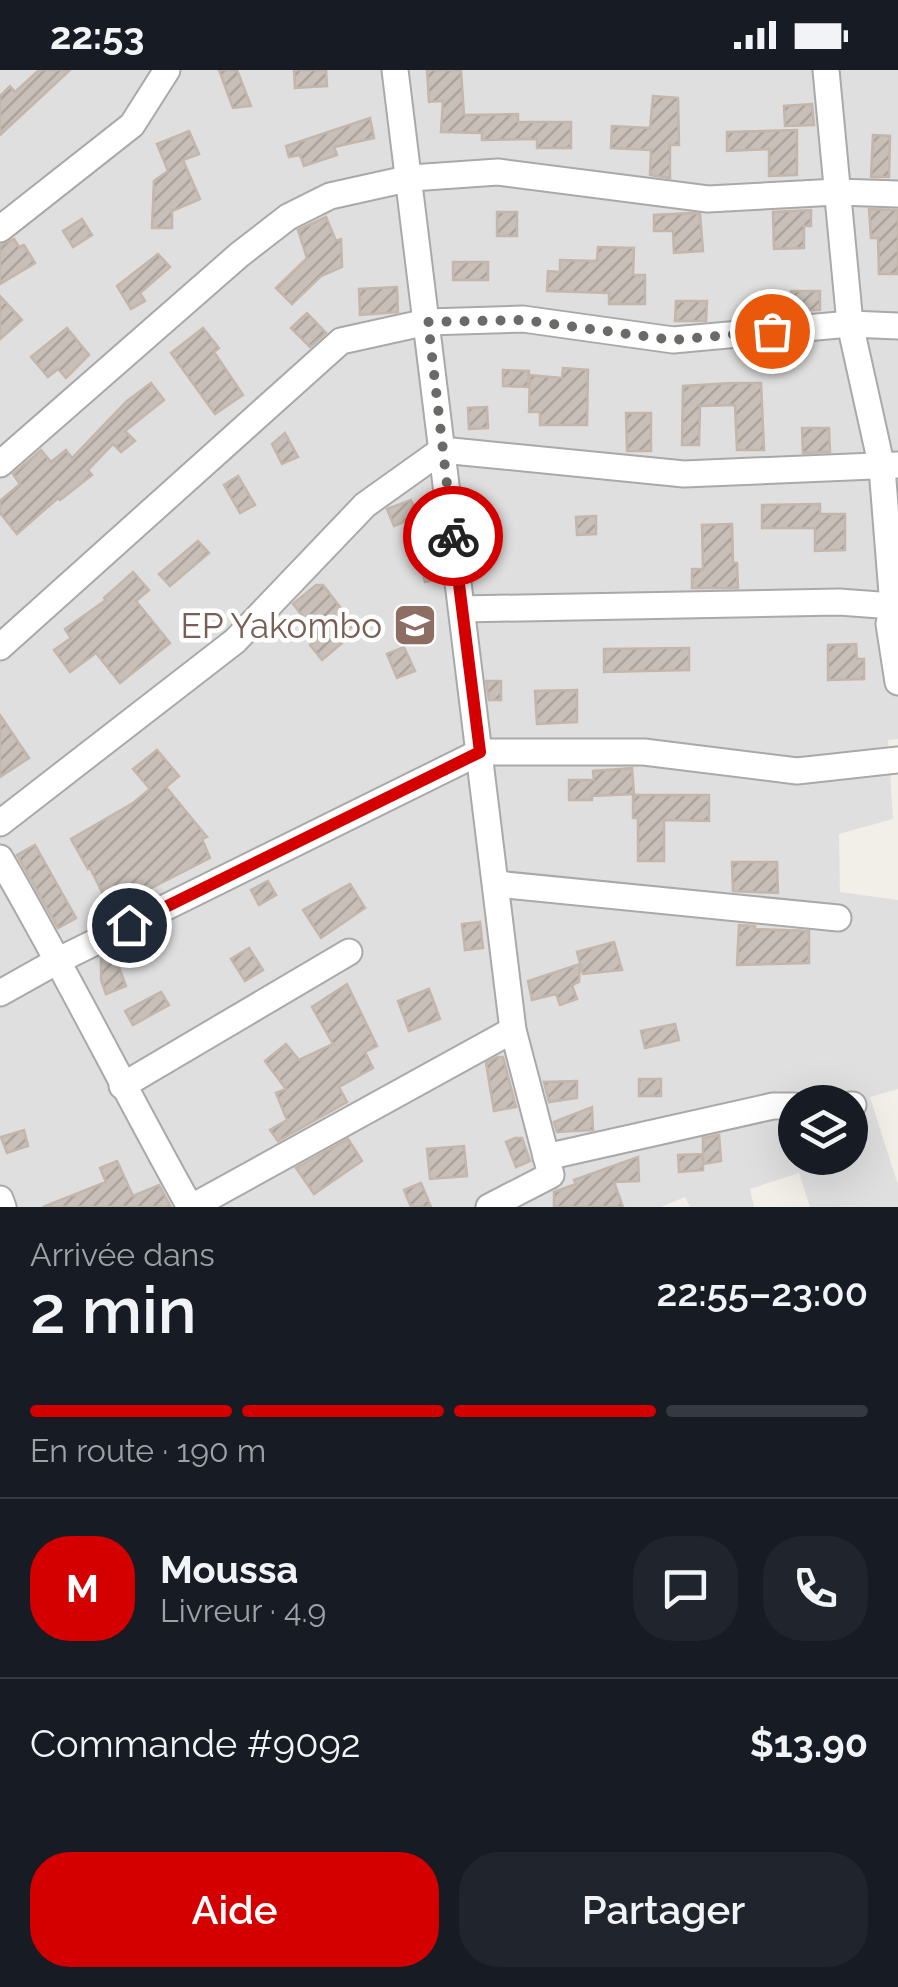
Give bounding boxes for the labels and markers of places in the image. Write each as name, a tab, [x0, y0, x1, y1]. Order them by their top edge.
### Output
pin	[730, 289, 815, 374]
school or university icon: EP Yakombo	[392, 602, 438, 648]
place label: EP Yakombo	[180, 605, 382, 646]
pin	[87, 883, 172, 968]

